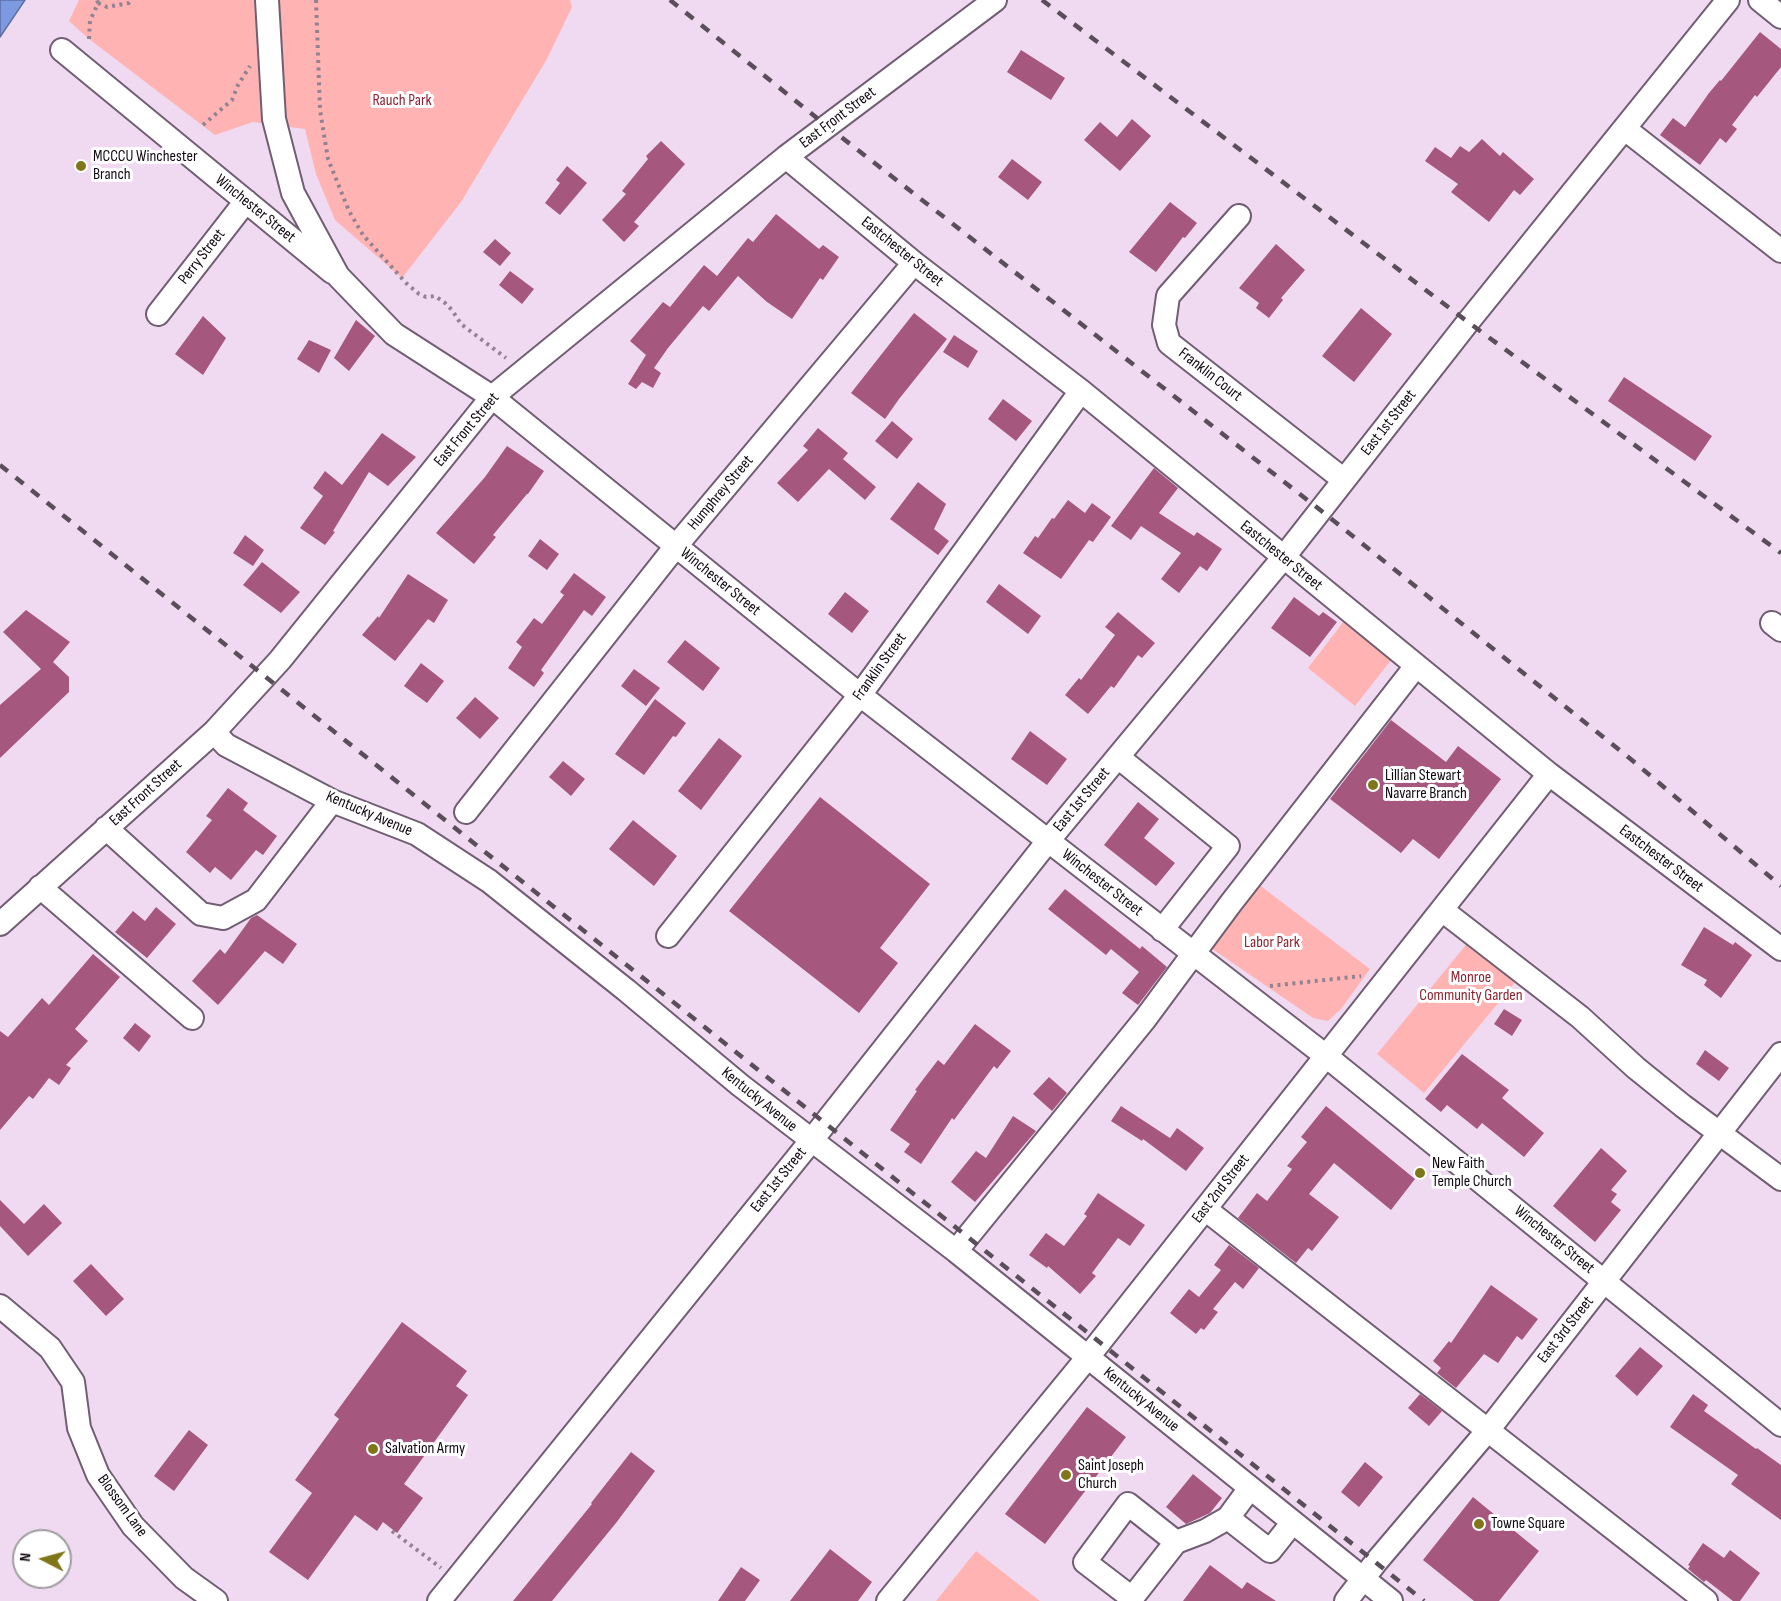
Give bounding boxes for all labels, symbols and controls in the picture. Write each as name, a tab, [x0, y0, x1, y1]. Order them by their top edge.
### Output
street label: East Front Street	[796, 83, 880, 153]
park label: Rauch Park	[372, 91, 432, 111]
place label: MCCCU Winchester Branch	[93, 147, 197, 185]
marker: MCCCU Winchester Branch	[74, 159, 88, 173]
street label: Winchester Street	[211, 171, 299, 247]
street label: Eastchester Street	[857, 213, 947, 291]
street label: Perry Street	[174, 225, 230, 289]
street label: Franklin Court	[1174, 344, 1246, 406]
street label: East 1st Street	[1357, 386, 1421, 460]
street label: East Front Street	[430, 389, 504, 471]
street label: Humphrey Street	[684, 452, 758, 534]
street label: Eastchester Street	[1236, 517, 1326, 595]
street label: Winchester Street	[676, 544, 764, 620]
street label: Franklin Street	[849, 629, 911, 705]
street label: East Front Street	[106, 755, 186, 831]
street label: East 1st Street	[1050, 764, 1114, 836]
place label: Lillian Stewart Navarre Branch	[1385, 766, 1467, 804]
marker: Lillian Stewart Navarre Branch	[1366, 778, 1380, 792]
street label: Kentucky Avenue	[323, 787, 415, 841]
street label: Eastchester Street	[1615, 821, 1707, 897]
street label: Winchester Street	[1058, 845, 1146, 921]
park label: Labor Park	[1244, 933, 1300, 953]
park label: Monroe Community Garden	[1419, 968, 1523, 1006]
street label: Kentucky Avenue	[717, 1064, 801, 1136]
street label: East 1st Street	[747, 1144, 811, 1216]
street label: East 2nd Street	[1188, 1151, 1254, 1227]
place label: New Faith Temple Church	[1432, 1154, 1512, 1192]
marker: New Faith Temple Church	[1413, 1166, 1427, 1180]
street label: Winchester Street	[1510, 1202, 1598, 1278]
street label: East 3rd Street	[1534, 1293, 1598, 1367]
street label: Kentucky Avenue	[1099, 1364, 1183, 1436]
place label: Salvation Army	[385, 1439, 465, 1459]
marker: Salvation Army	[366, 1442, 380, 1456]
place label: Saint Joseph Church	[1078, 1456, 1144, 1494]
marker: Saint Joseph Church	[1059, 1468, 1073, 1482]
street label: Blossom Lane	[93, 1471, 151, 1541]
place label: Towne Square	[1491, 1514, 1565, 1534]
marker: Towne Square	[1472, 1517, 1486, 1531]
north arrow	[12, 1529, 72, 1589]
text: N	[16, 1552, 35, 1563]

